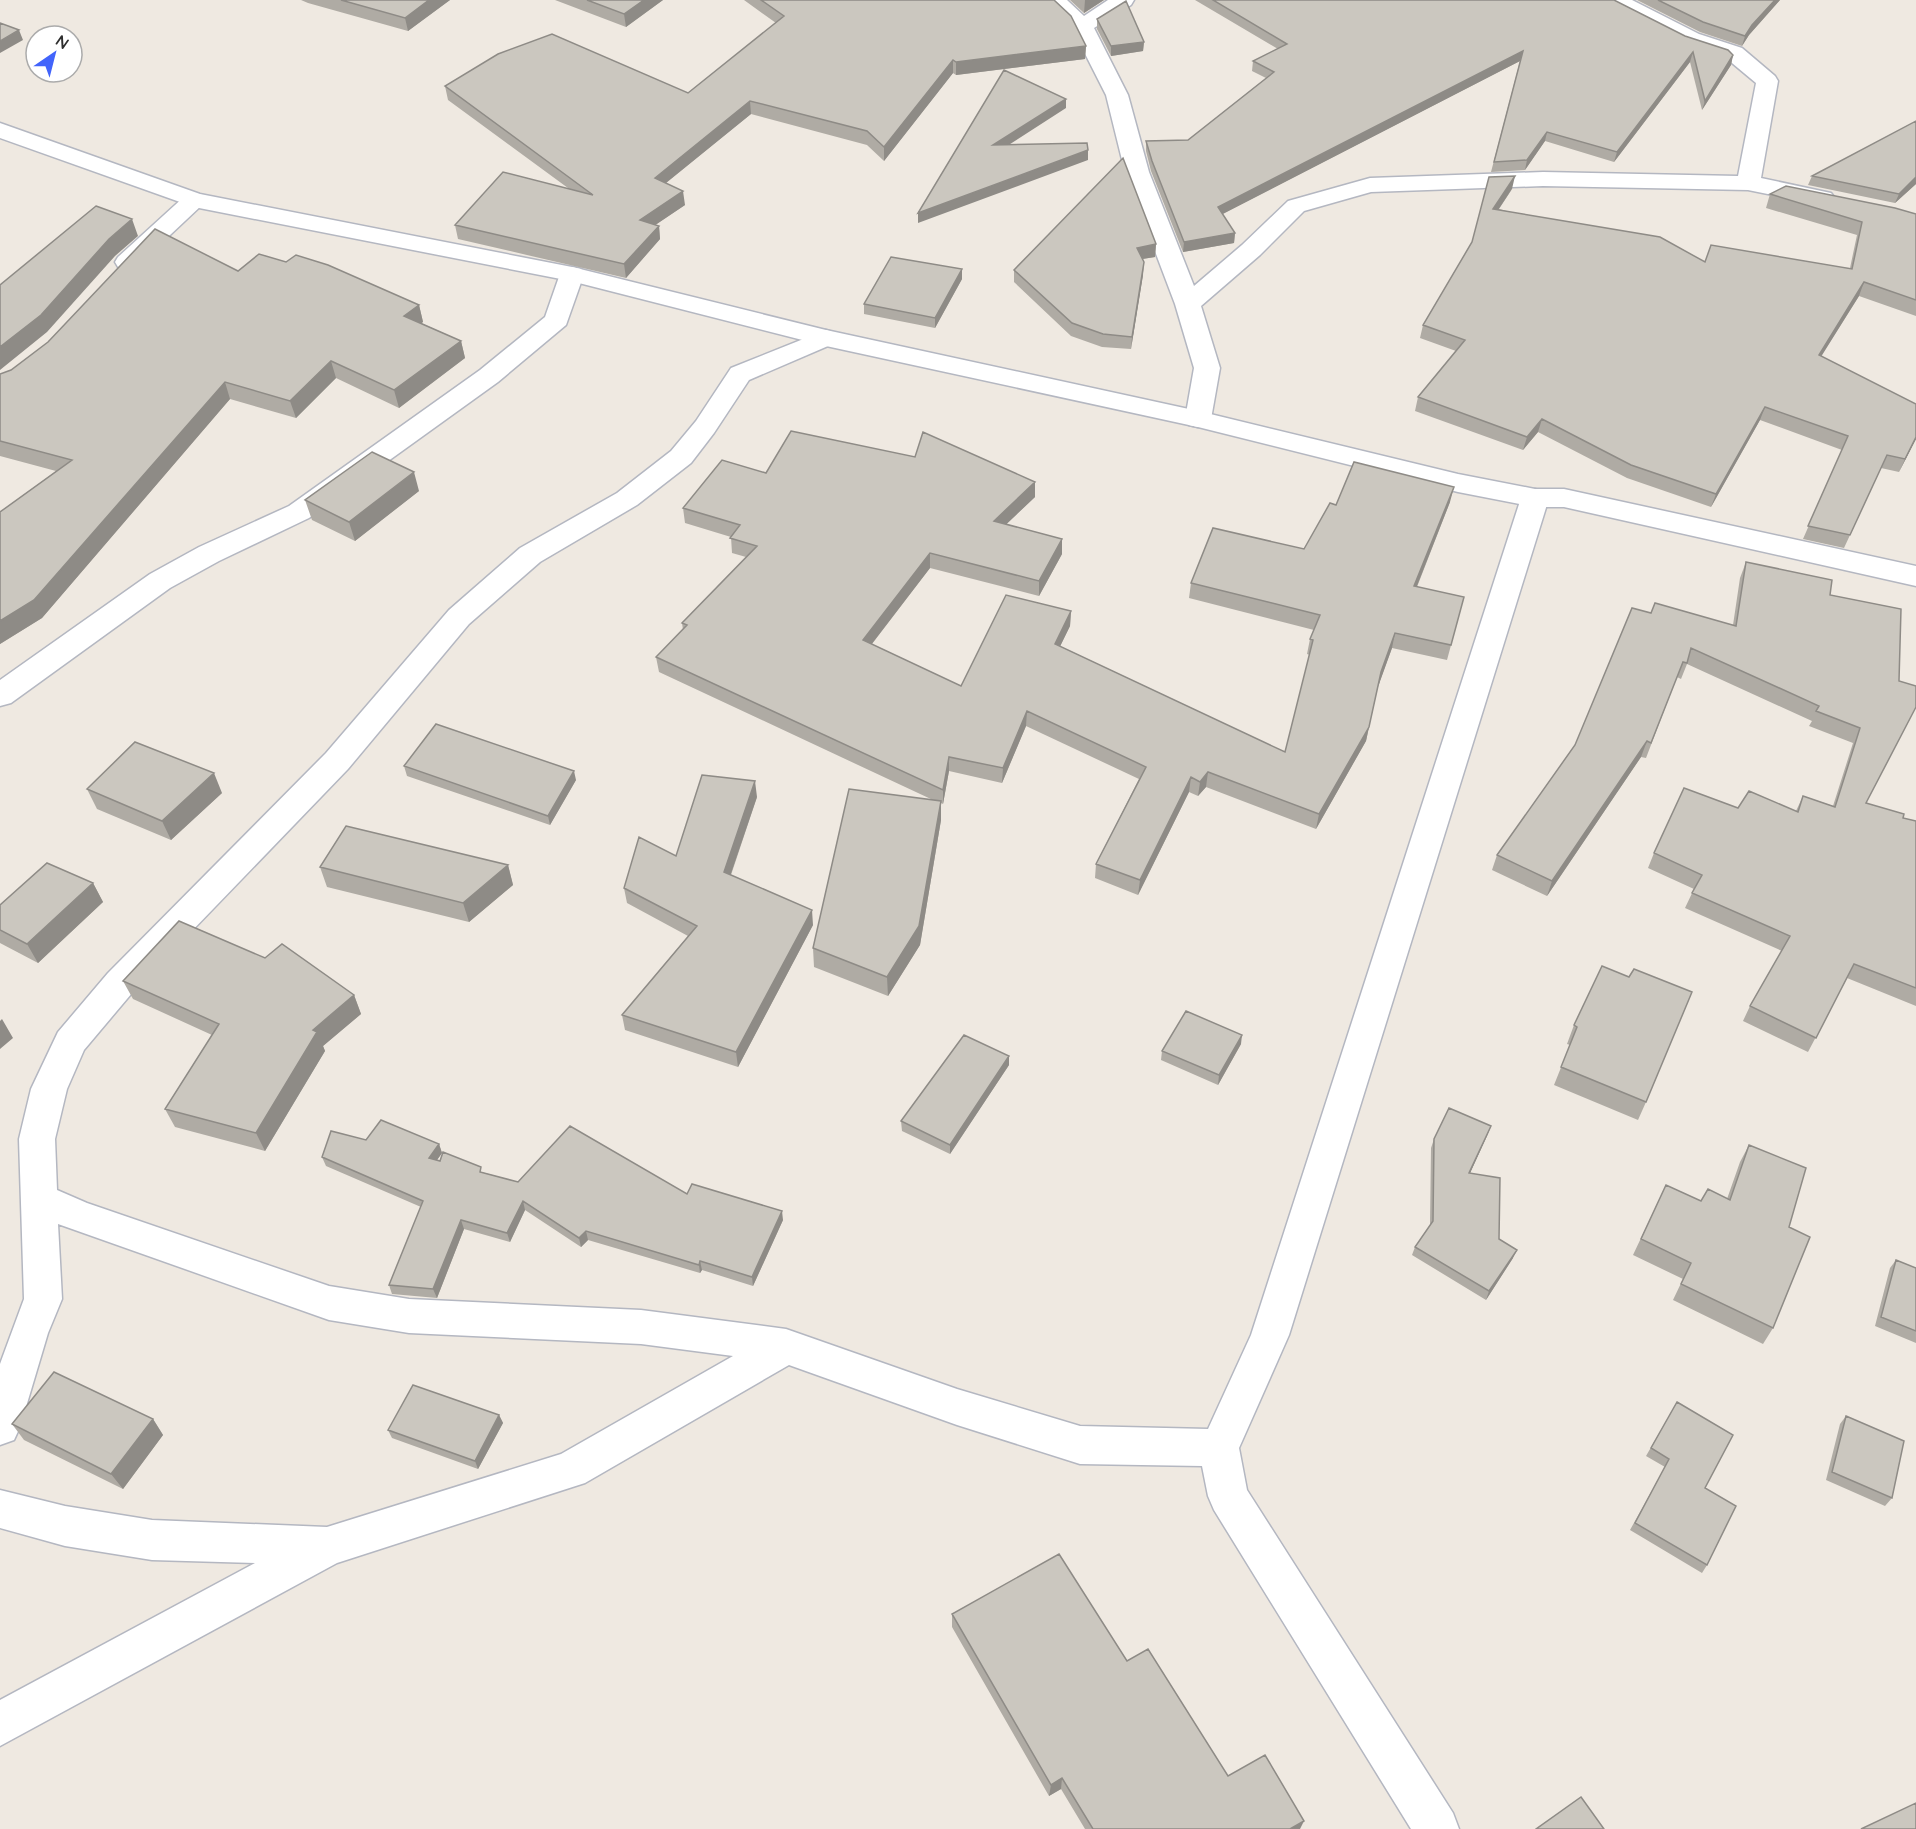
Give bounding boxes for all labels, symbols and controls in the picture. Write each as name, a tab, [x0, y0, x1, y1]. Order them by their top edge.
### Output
north arrow	[24, 24, 84, 84]
text: N	[52, 30, 73, 53]

